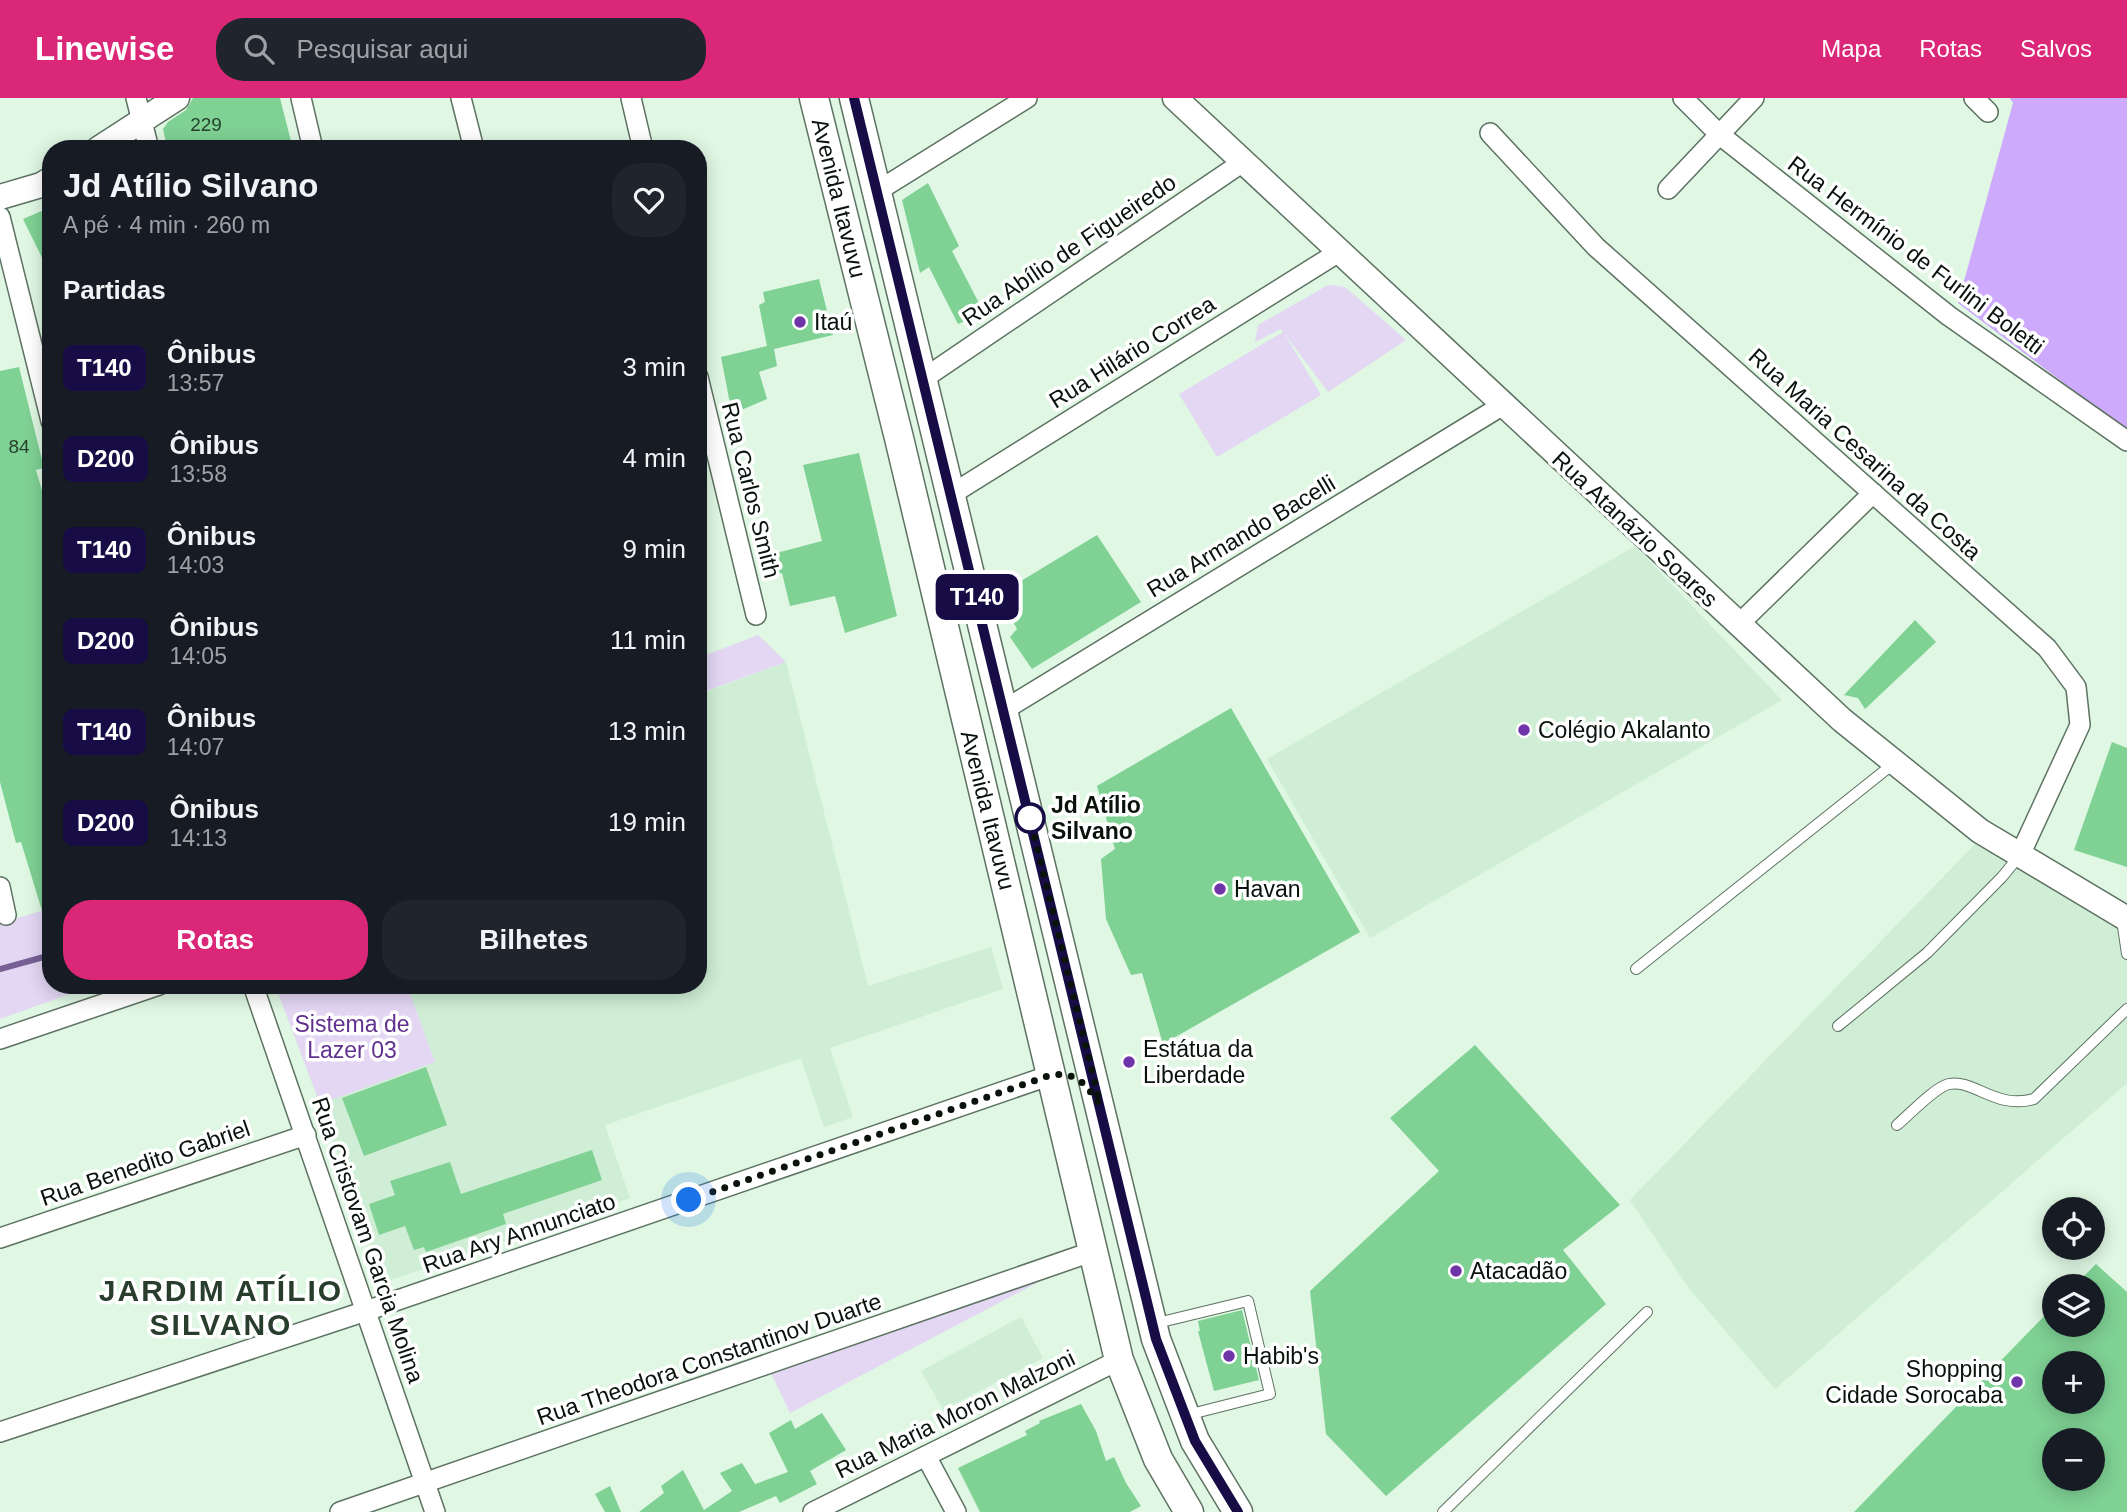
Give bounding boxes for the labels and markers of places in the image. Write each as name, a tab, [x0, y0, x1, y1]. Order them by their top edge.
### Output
place label: Itaú	[814, 309, 852, 335]
marker: Itaú	[792, 314, 808, 330]
place label: Colégio Akalanto	[1538, 717, 1711, 743]
marker: Colégio Akalanto	[1516, 722, 1532, 738]
place label: Jd Atílio Silvano	[1051, 792, 1141, 844]
marker: Jd Atílio Silvano	[1015, 803, 1045, 833]
place label: Havan	[1234, 876, 1300, 902]
marker: Havan	[1212, 881, 1228, 897]
place label: Estátua da Liberdade	[1143, 1036, 1253, 1088]
marker: Estátua da Liberdade	[1121, 1054, 1137, 1070]
place label: Atacadão	[1470, 1258, 1567, 1284]
marker: Atacadão	[1448, 1263, 1464, 1279]
place label: Habib's	[1243, 1343, 1319, 1369]
marker: Habib's	[1221, 1348, 1237, 1364]
place label: Shopping Cidade Sorocaba	[1825, 1356, 2003, 1408]
marker: Shopping Cidade Sorocaba	[2009, 1374, 2025, 1390]

